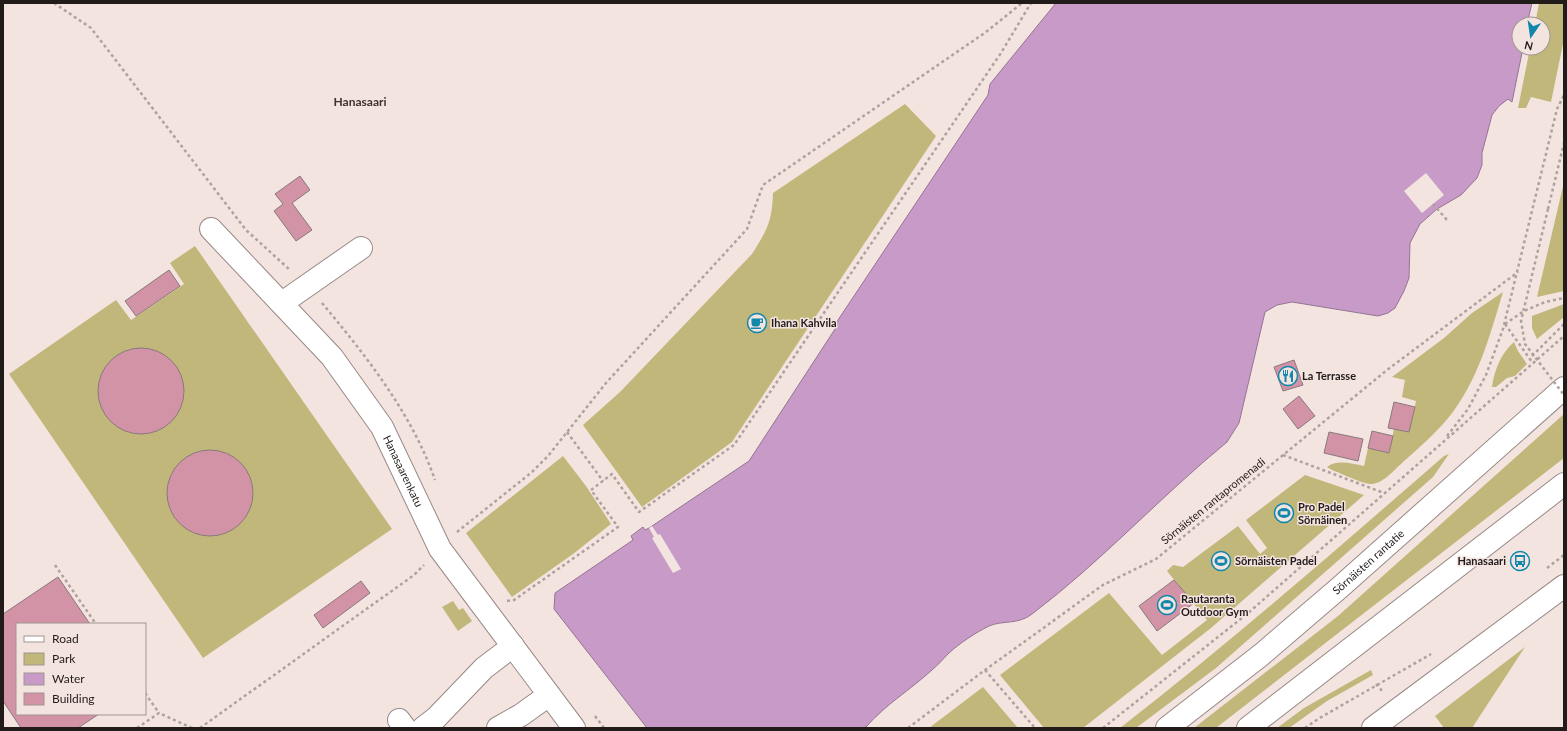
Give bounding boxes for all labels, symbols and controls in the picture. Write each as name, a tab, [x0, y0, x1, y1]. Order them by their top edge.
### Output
north arrow	[1511, 16, 1551, 56]
text: N	[1523, 39, 1534, 54]
district label: Hanasaari	[333, 94, 387, 109]
cafe icon: Ihana Kahvila	[746, 312, 768, 334]
place label: Ihana Kahvila	[771, 316, 837, 329]
restaurant icon: La Terrasse	[1277, 365, 1299, 387]
place label: La Terrasse	[1302, 369, 1356, 382]
street label: Hanasaarenkatu	[381, 433, 426, 509]
street label: Sörnäisten rantapromenadi	[1158, 454, 1268, 547]
place label: Pro Padel Sörnäinen	[1298, 500, 1347, 526]
sports icon: Pro Padel Sörnäinen	[1273, 502, 1295, 524]
street label: Sörnäisten rantatie	[1330, 526, 1407, 597]
sports icon: Sörnäisten Padel	[1210, 550, 1232, 572]
bus stop icon: Hanasaari	[1509, 550, 1531, 572]
place label: Sörnäisten Padel	[1235, 554, 1317, 567]
place label: Hanasaari	[1457, 554, 1506, 567]
place label: Rautaranta Outdoor Gym	[1181, 592, 1248, 618]
sports icon: Rautaranta Outdoor Gym	[1156, 594, 1178, 616]
legend	[16, 623, 146, 715]
text: Road	[52, 631, 79, 646]
text: Park	[52, 651, 76, 666]
text: Water	[52, 671, 85, 686]
text: Building	[52, 691, 95, 706]

